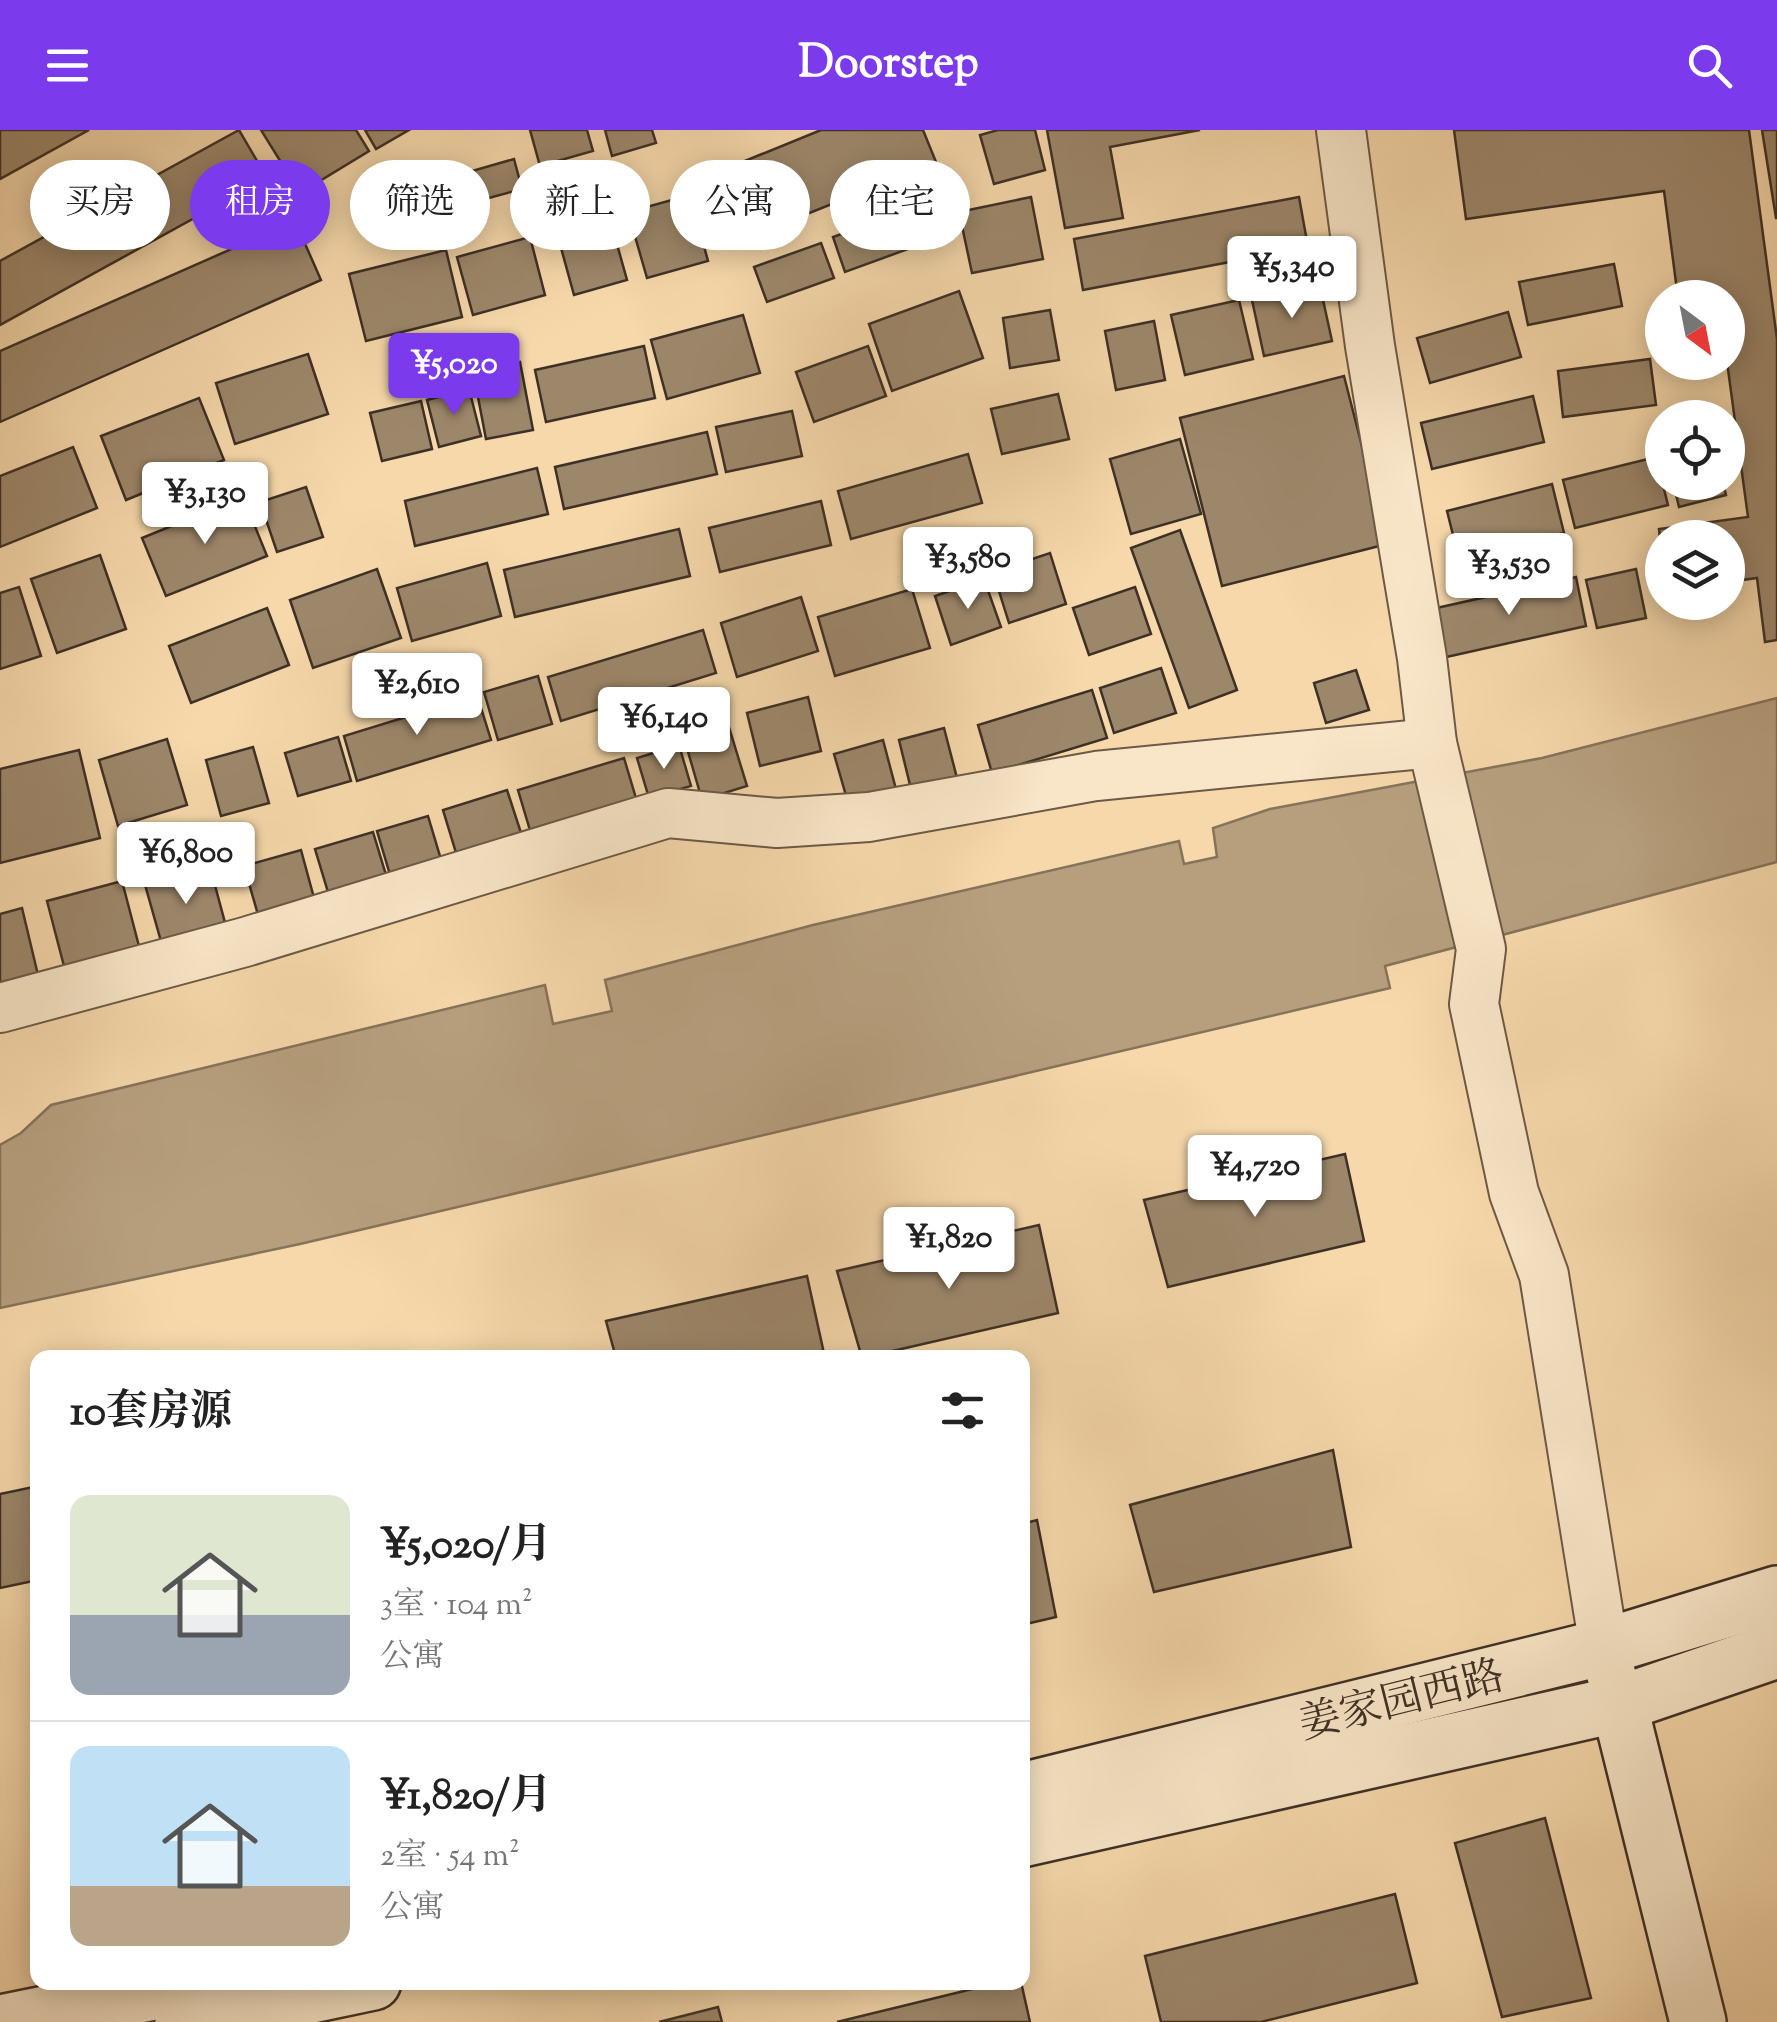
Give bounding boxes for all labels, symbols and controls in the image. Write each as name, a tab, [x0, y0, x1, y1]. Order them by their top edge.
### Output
text: Doorstep	[798, 33, 979, 98]
icon: menu	[40, 38, 95, 93]
icon: search	[1682, 38, 1737, 93]
chip: 买房	[30, 160, 170, 250]
chip: 租房	[190, 160, 330, 250]
chip: 筛选	[350, 160, 490, 250]
chip: 新上	[510, 160, 650, 250]
chip: 公寓	[670, 160, 810, 250]
chip: 住宅	[830, 160, 970, 250]
pin: ¥5,340	[1211, 236, 1373, 321]
text: ¥5,340	[1249, 245, 1335, 291]
north arrow	[1645, 280, 1745, 380]
map controls	[1645, 280, 1745, 620]
pin: ¥5,020	[373, 333, 535, 418]
text: ¥5,020	[410, 342, 498, 388]
button: locate	[1645, 400, 1745, 500]
pin: ¥3,130	[124, 462, 286, 547]
text: ¥3,130	[164, 471, 246, 517]
button: layers	[1645, 520, 1745, 620]
pin: ¥3,580	[887, 527, 1049, 612]
pin: ¥3,530	[1428, 533, 1590, 618]
text: ¥3,580	[925, 536, 1011, 582]
text: ¥3,530	[1468, 542, 1550, 588]
pin: ¥2,610	[336, 653, 498, 738]
text: ¥2,610	[374, 662, 460, 708]
pin: ¥6,140	[583, 687, 745, 772]
text: ¥6,140	[620, 696, 708, 742]
pin: ¥6,800	[105, 822, 267, 907]
text: ¥6,800	[139, 831, 233, 877]
pin: ¥4,720	[1174, 1135, 1336, 1220]
text: ¥4,720	[1210, 1144, 1300, 1190]
pin: ¥1,820	[868, 1207, 1030, 1292]
text: ¥1,820	[905, 1216, 993, 1262]
icon: filters	[935, 1383, 990, 1438]
text: 10套房源	[70, 1384, 232, 1444]
text: ¥5,020/月	[380, 1517, 552, 1577]
icon: home	[150, 1535, 270, 1655]
text: 3室 · 104 m²	[380, 1583, 533, 1629]
text: 公寓	[380, 1635, 444, 1681]
street label: 姜家园西路	[1293, 1648, 1511, 1757]
text: ¥1,820/月	[380, 1768, 552, 1828]
icon: home	[150, 1786, 270, 1906]
text: 2室 · 54 m²	[380, 1834, 520, 1880]
text: 公寓	[380, 1886, 444, 1932]

